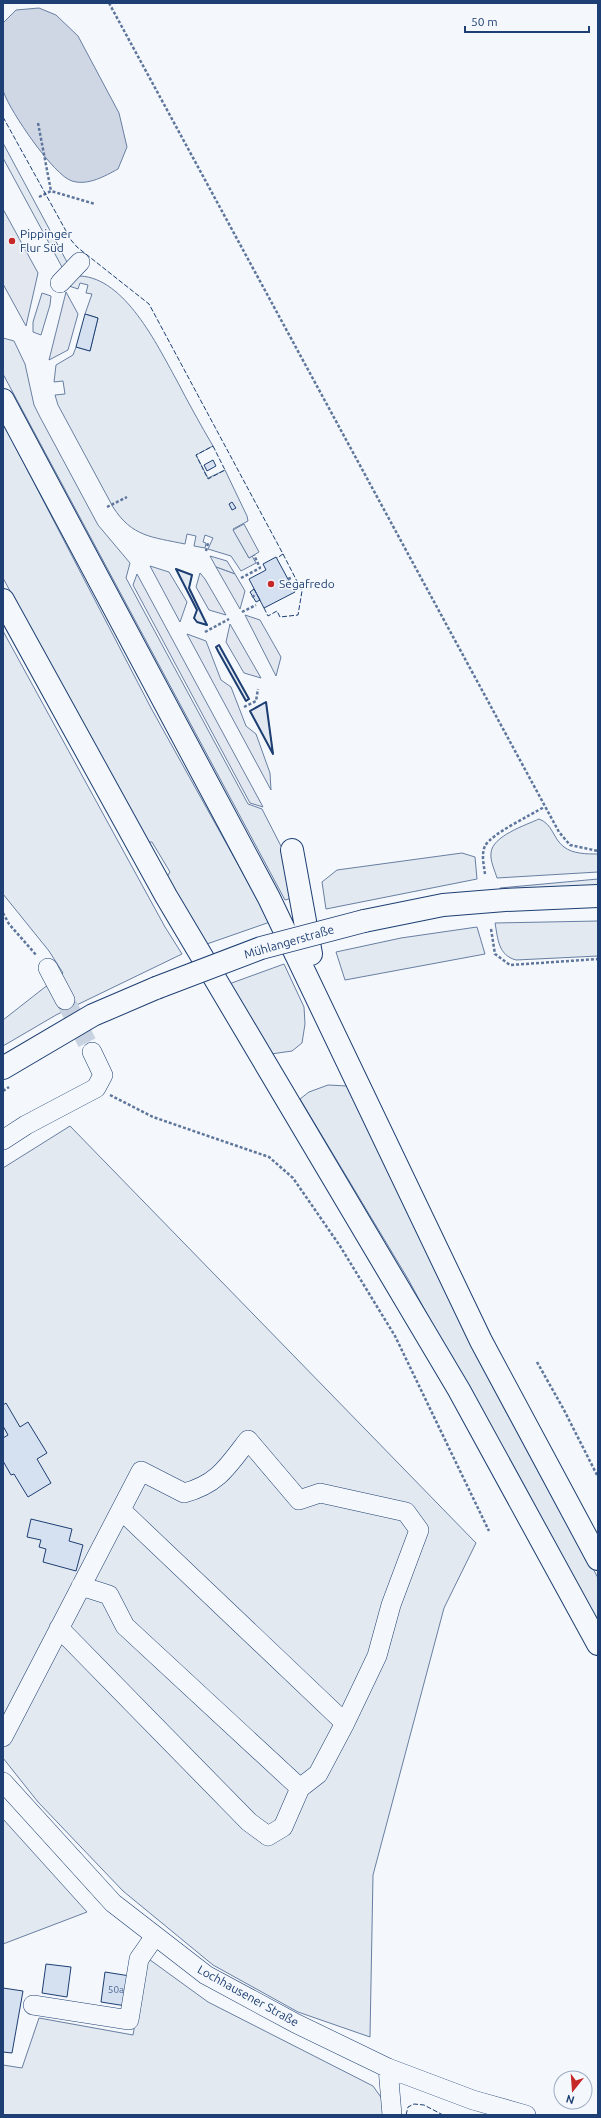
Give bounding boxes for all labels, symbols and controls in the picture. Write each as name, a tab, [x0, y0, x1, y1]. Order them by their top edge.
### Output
scale bar	[465, 8, 589, 34]
text: 50 m	[471, 15, 498, 28]
place label: Pippinger Flur Süd	[20, 227, 72, 254]
marker: Pippinger Flur Süd	[7, 236, 17, 246]
place label: Segafredo	[279, 577, 335, 590]
marker: Segafredo	[266, 579, 276, 589]
street label: Mühlangerstraße	[242, 922, 335, 961]
street label: Lochhausener Straße	[195, 1962, 301, 2029]
house number: 50a	[108, 1984, 124, 1995]
north arrow	[553, 2070, 593, 2110]
text: N	[564, 2093, 576, 2107]

